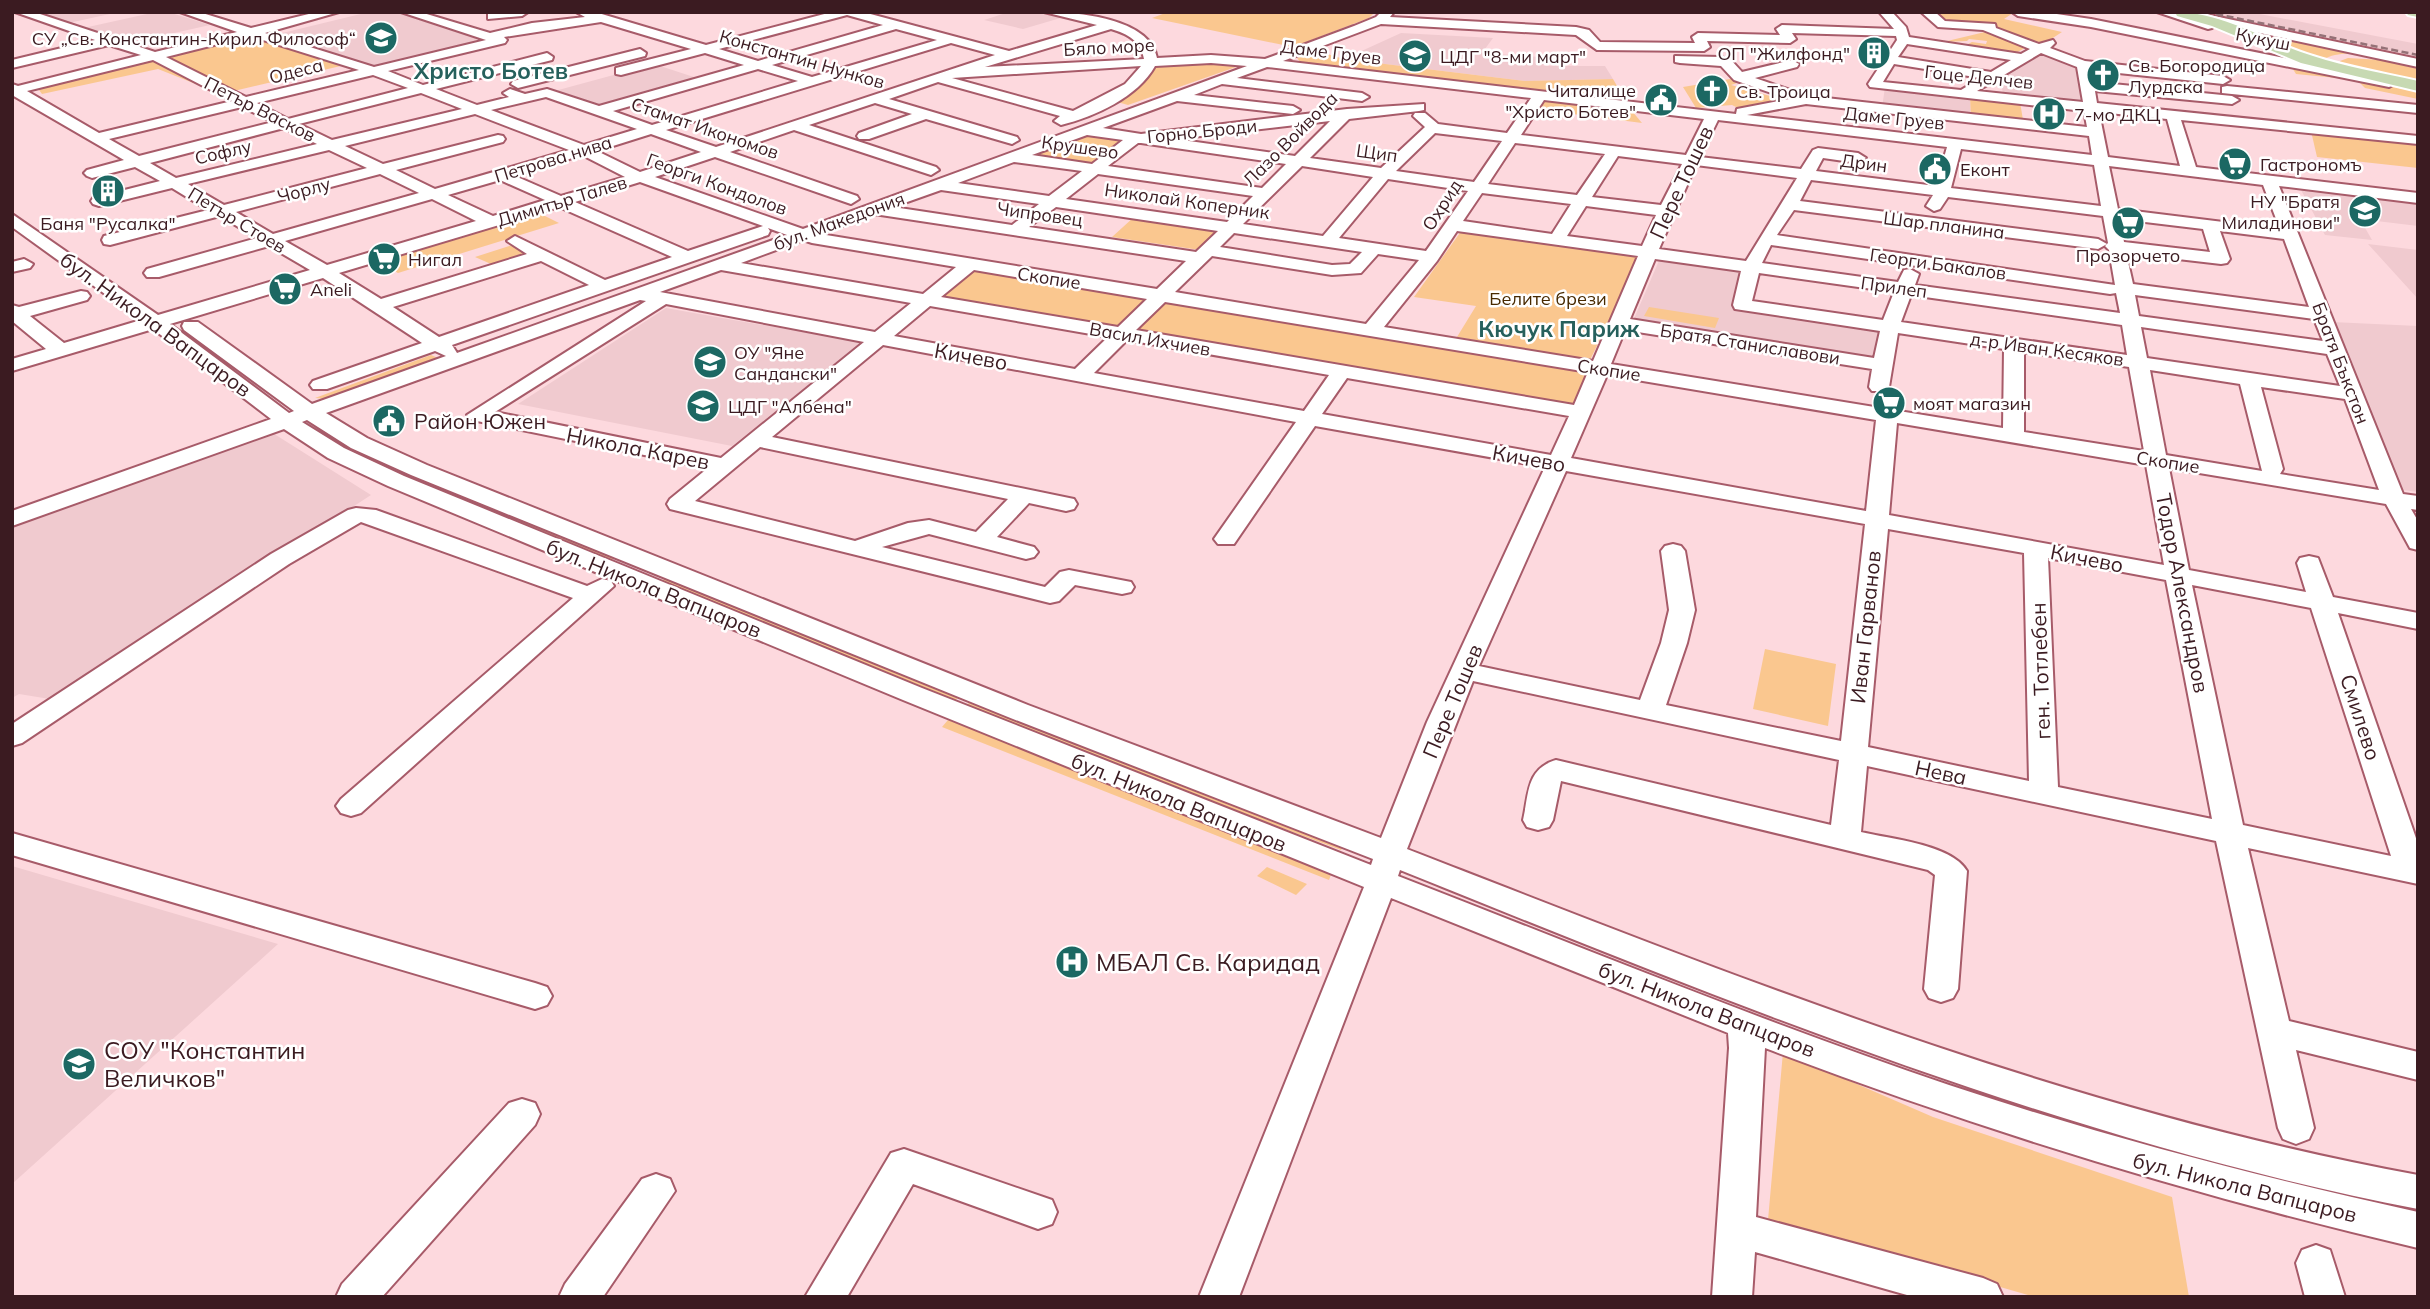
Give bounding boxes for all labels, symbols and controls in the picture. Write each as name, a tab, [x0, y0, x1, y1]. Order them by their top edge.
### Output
school or university icon: СУ „Св. Константин-Кирил Философ“	[362, 19, 400, 57]
street label: Кукуш	[2234, 22, 2292, 56]
street label: Константин Нунков	[717, 24, 887, 94]
place label: СУ „Св. Константин-Кирил Философ“	[32, 27, 356, 50]
street label: Бяло море	[1063, 33, 1155, 61]
street label: Даме Груев	[1279, 34, 1383, 70]
building icon: ОП "Жилфонд"	[1855, 34, 1893, 72]
school or university icon: ЦДГ "8-ми март"	[1396, 37, 1434, 75]
place label: ОП "Жилфонд"	[1717, 42, 1850, 65]
place label: ЦДГ "8-ми март"	[1440, 45, 1586, 68]
street label: Одеса	[267, 53, 325, 89]
place label: Св. Богородица Лурдска	[2128, 54, 2265, 98]
district label: Христо Ботев	[413, 56, 568, 85]
church icon: Св. Богородица Лурдска	[2084, 56, 2122, 94]
street label: Гоце Делчев	[1924, 60, 2034, 94]
street label: Петър Васков	[201, 71, 319, 147]
church icon: Св. Троица	[1693, 72, 1731, 110]
place label: Читалище "Христо Ботев"	[1505, 79, 1636, 123]
place label: Св. Троица	[1736, 80, 1831, 103]
public building icon: Читалище "Христо Ботев"	[1642, 81, 1680, 119]
street label: Лазо Войвода	[1238, 87, 1342, 191]
street label: Стамат Икономов	[628, 92, 782, 164]
hospital icon: 7-мо ДКЦ	[2030, 95, 2068, 133]
street label: Даме Груев	[1842, 101, 1946, 135]
place label: 7-мо ДКЦ	[2074, 103, 2161, 126]
street label: Горно Броди	[1146, 114, 1258, 148]
street label: Пере Тошев	[1644, 121, 1718, 243]
street label: Петрова нива	[491, 130, 615, 188]
street label: Крушево	[1040, 130, 1120, 164]
street label: Софлу	[192, 134, 254, 170]
street label: Щип	[1355, 139, 1399, 167]
supermarket icon: Гастрономъ	[2216, 145, 2254, 183]
street label: Георги Кондолов	[644, 148, 790, 220]
street label: Дрин	[1839, 149, 1889, 177]
public building icon: Еконт	[1916, 150, 1954, 188]
place label: Гастрономъ	[2260, 153, 2362, 176]
place label: Еконт	[1960, 158, 2010, 181]
street label: Димитър Талев	[494, 170, 630, 232]
building icon: Баня "Русалка"	[89, 172, 127, 210]
street label: Чорлу	[275, 172, 333, 208]
street label: Охрид	[1417, 175, 1467, 235]
street label: Николай Коперник	[1103, 178, 1271, 224]
street label: Петър Стоев	[184, 182, 290, 258]
street label: бул. Македония	[770, 187, 908, 255]
place label: НУ "Братя Миладинови"	[2222, 190, 2340, 234]
school or university icon: НУ "Братя Миладинови"	[2346, 192, 2384, 230]
street label: Чипровец	[996, 197, 1084, 231]
supermarket icon: Прозорчето	[2109, 204, 2147, 242]
street label: Шар планина	[1882, 206, 2006, 244]
place label: Баня "Русалка"	[40, 212, 176, 235]
supermarket icon: Нигал	[365, 240, 403, 278]
street label: Георги Бакалов	[1868, 243, 2008, 285]
place label: Прозорчето	[2076, 244, 2180, 267]
street label: бул. Никола Вапцаров	[55, 246, 257, 402]
place label: Нигал	[408, 248, 462, 271]
street label: Скопие	[1016, 262, 1082, 294]
supermarket icon: Aneli	[266, 270, 304, 308]
street label: Прилеп	[1859, 271, 1929, 303]
place label: Aneli	[310, 278, 352, 301]
park label: Белите брези	[1489, 287, 1607, 310]
street label: Братя Бъкстон	[2307, 299, 2375, 427]
district label: Кючук Париж	[1478, 314, 1640, 343]
street label: Васил Ихчиев	[1088, 317, 1212, 361]
street label: Братя Станиславови	[1658, 318, 1842, 370]
street label: д-р Иван Кесяков	[1969, 327, 2125, 371]
street label: Кичево	[932, 337, 1010, 375]
place label: ОУ "Яне Сандански"	[734, 341, 837, 385]
school or university icon: ОУ "Яне Сандански"	[691, 343, 729, 381]
street label: Скопие	[1576, 354, 1642, 386]
supermarket icon: моят магазин	[1870, 384, 1908, 422]
school or university icon: ЦДГ "Албена"	[684, 387, 722, 425]
place label: моят магазин	[1913, 392, 2031, 415]
place label: ЦДГ "Албена"	[728, 395, 852, 418]
public building icon: Район Южен	[370, 402, 408, 440]
place label: Район Южен	[414, 408, 546, 434]
street label: Никола Карев	[564, 421, 712, 475]
street label: Кичево	[1490, 439, 1568, 477]
street label: Скопие	[2135, 446, 2201, 478]
street label: Тодор Александров	[2151, 491, 2215, 695]
street label: бул. Никола Вапцаров	[543, 533, 765, 643]
street label: Кичево	[2048, 538, 2126, 578]
street label: Иван Гарванов	[1844, 549, 1886, 705]
street label: ген. Тотлебен	[2025, 602, 2055, 740]
street label: Пере Тошев	[1416, 640, 1488, 762]
street label: Смилево	[2335, 671, 2387, 763]
street label: бул. Никола Вапцаров	[1068, 747, 1290, 857]
street label: Нева	[1913, 754, 1969, 790]
hospital icon: МБАЛ Св. Каридад	[1053, 943, 1091, 981]
place label: МБАЛ Св. Каридад	[1096, 947, 1320, 977]
street label: бул. Никола Вапцаров	[1595, 956, 1819, 1062]
place label: СОУ "Константин Величков"	[104, 1035, 305, 1093]
school or university icon: СОУ "Константин Величков"	[60, 1045, 98, 1083]
street label: бул. Никола Вапцаров	[2130, 1147, 2360, 1227]

